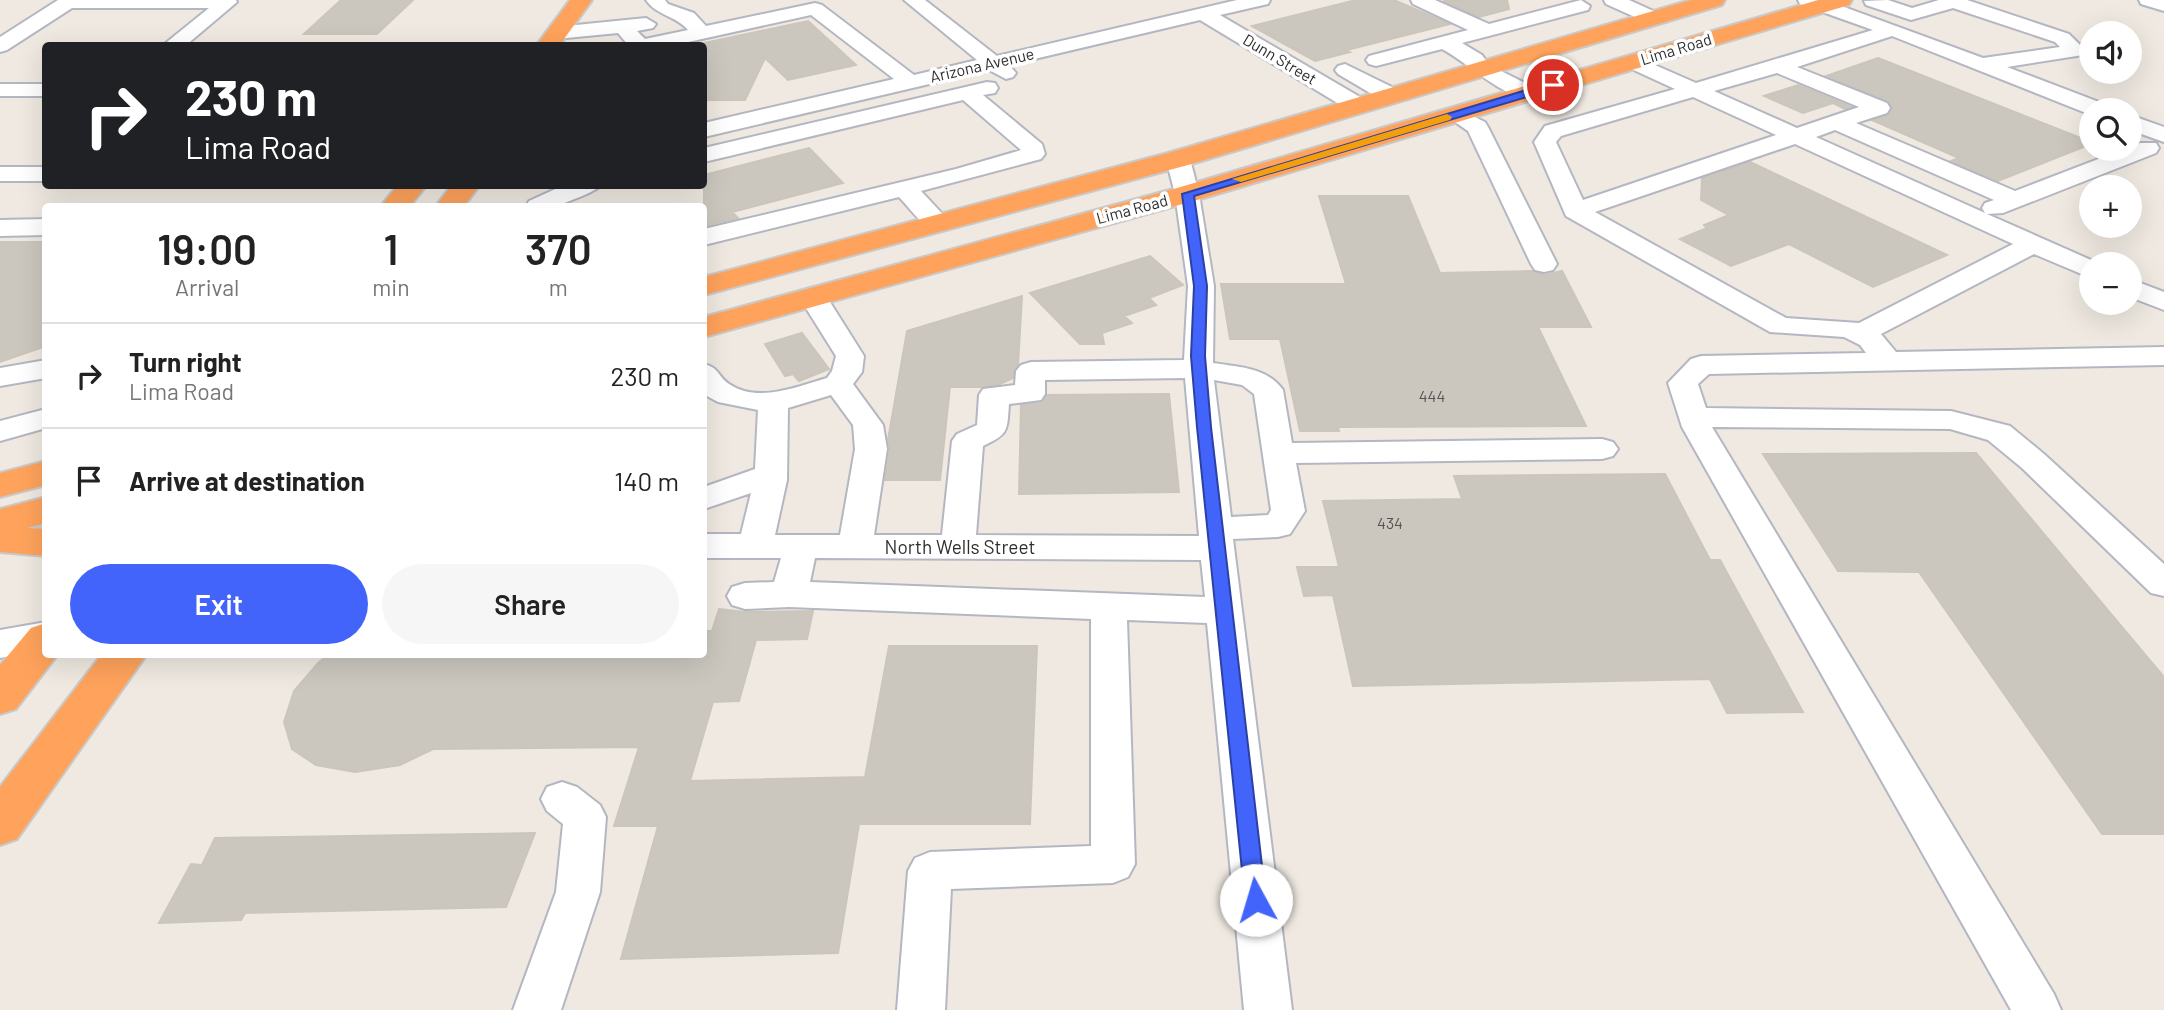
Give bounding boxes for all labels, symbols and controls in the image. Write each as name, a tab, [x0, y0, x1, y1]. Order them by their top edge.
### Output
map controls	[2079, 21, 2142, 315]
button: sound	[2079, 21, 2142, 84]
street label: Dunn Street	[1240, 29, 1320, 88]
street label: Lima Road	[1638, 29, 1714, 68]
street label: Arizona Avenue	[928, 43, 1036, 86]
pin	[1523, 55, 1583, 115]
icon: arrive	[1534, 66, 1572, 104]
text: 230 m	[185, 67, 317, 126]
icon: right	[70, 70, 161, 161]
button: search	[2079, 98, 2142, 161]
text: Lima Road	[185, 127, 331, 165]
button: +	[2079, 175, 2142, 238]
street label: Lima Road	[1094, 190, 1170, 227]
text: 19:00	[157, 223, 257, 273]
text: 1	[384, 223, 398, 273]
text: 370	[525, 223, 592, 273]
button: −	[2079, 252, 2142, 315]
text: Arrival	[175, 273, 239, 301]
text: min	[372, 273, 410, 301]
text: m	[549, 273, 568, 301]
text: Turn right	[129, 346, 242, 377]
icon: right	[70, 357, 108, 395]
text: 230 m	[610, 360, 679, 391]
text: Lima Road	[129, 377, 234, 405]
house number: 444	[1419, 386, 1445, 405]
icon: arrive	[70, 462, 108, 500]
text: Arrive at destination	[129, 465, 365, 496]
text: 140 m	[614, 465, 679, 496]
house number: 434	[1377, 513, 1403, 532]
street label: North Wells Street	[885, 535, 1035, 558]
button: Exit	[70, 564, 368, 644]
button: Share	[382, 564, 679, 644]
position arrow	[1219, 863, 1293, 937]

